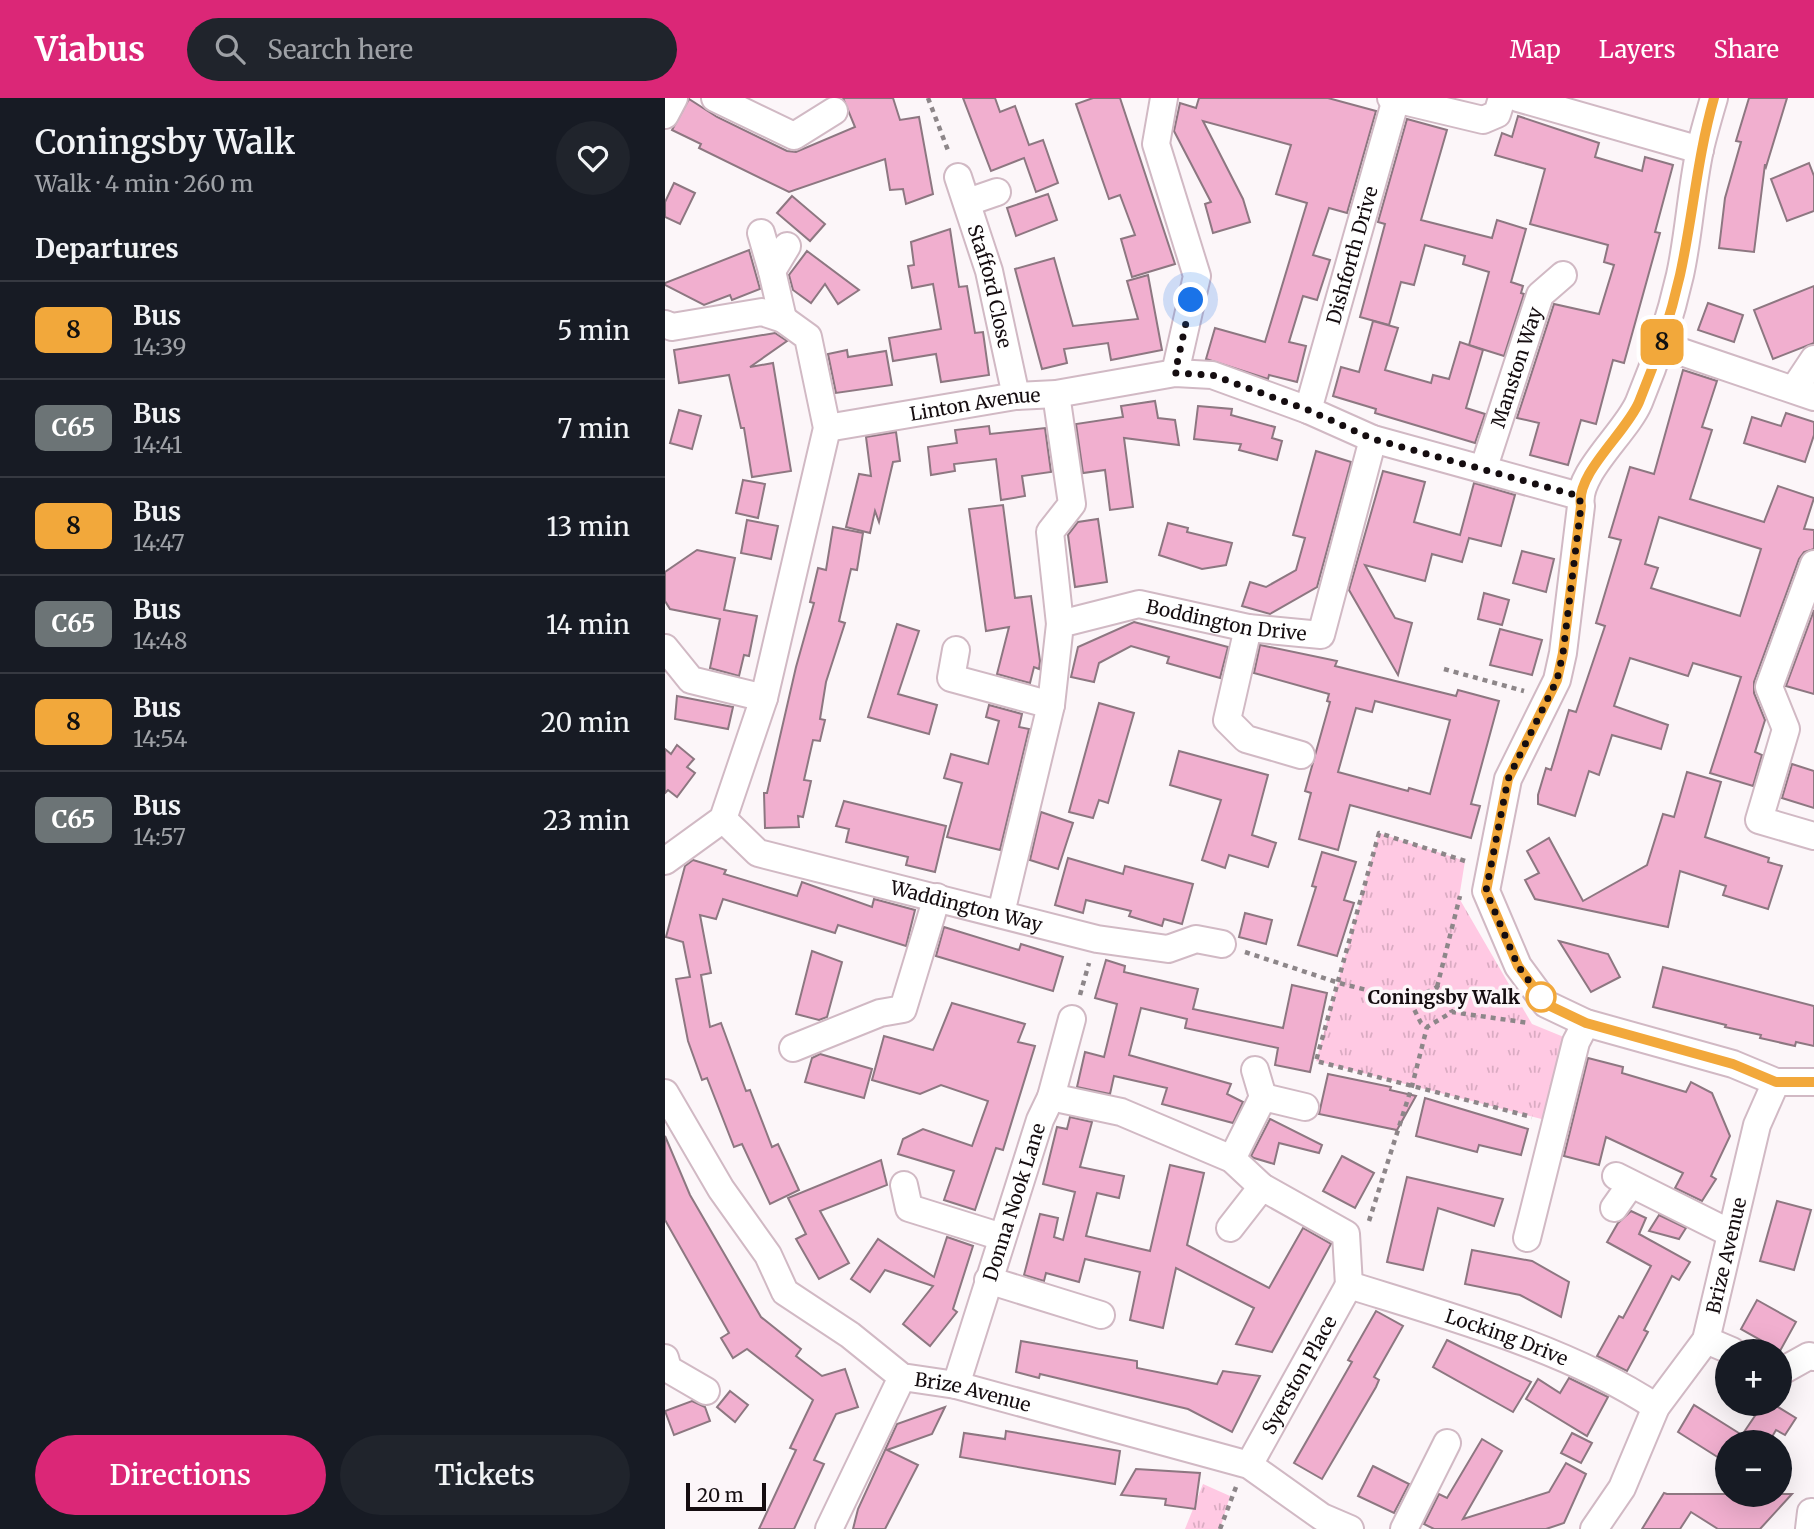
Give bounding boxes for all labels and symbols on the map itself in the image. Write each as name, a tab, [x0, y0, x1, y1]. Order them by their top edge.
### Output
street label: Dishforth Drive	[1321, 183, 1383, 327]
street label: Stafford Close	[962, 221, 1017, 350]
your location	[1173, 282, 1208, 317]
street label: Manston Way	[1486, 304, 1547, 430]
line badge: 8	[1639, 319, 1685, 365]
street label: Linton Avenue	[908, 383, 1041, 426]
street label: Boddington Drive	[1144, 594, 1308, 646]
street label: Waddington Way	[887, 875, 1045, 937]
marker: Coningsby Walk	[1526, 982, 1556, 1012]
place label: Coningsby Walk	[1368, 985, 1521, 1009]
street label: Donna Nook Lane	[978, 1120, 1050, 1284]
street label: Brize Avenue	[1701, 1195, 1751, 1316]
street label: Locking Drive	[1442, 1304, 1572, 1371]
street label: Syerston Place	[1256, 1311, 1342, 1439]
street label: Brize Avenue	[913, 1367, 1034, 1417]
scale bar	[686, 1480, 767, 1512]

